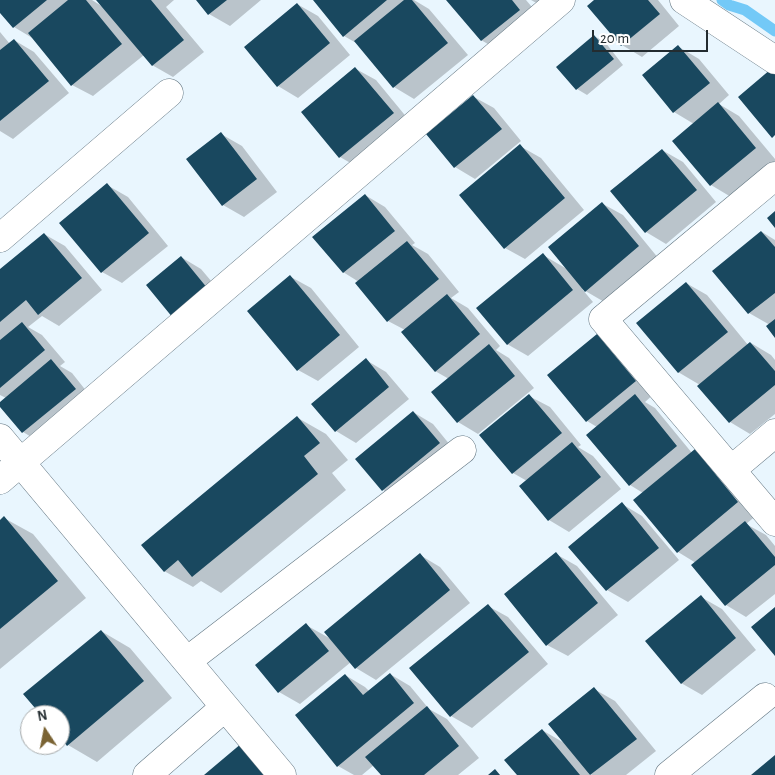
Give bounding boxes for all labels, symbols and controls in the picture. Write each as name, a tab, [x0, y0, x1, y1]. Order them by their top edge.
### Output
scale bar	[595, 20, 711, 52]
text: 20 m	[600, 31, 629, 46]
north arrow	[20, 705, 70, 755]
text: N	[36, 708, 48, 724]

